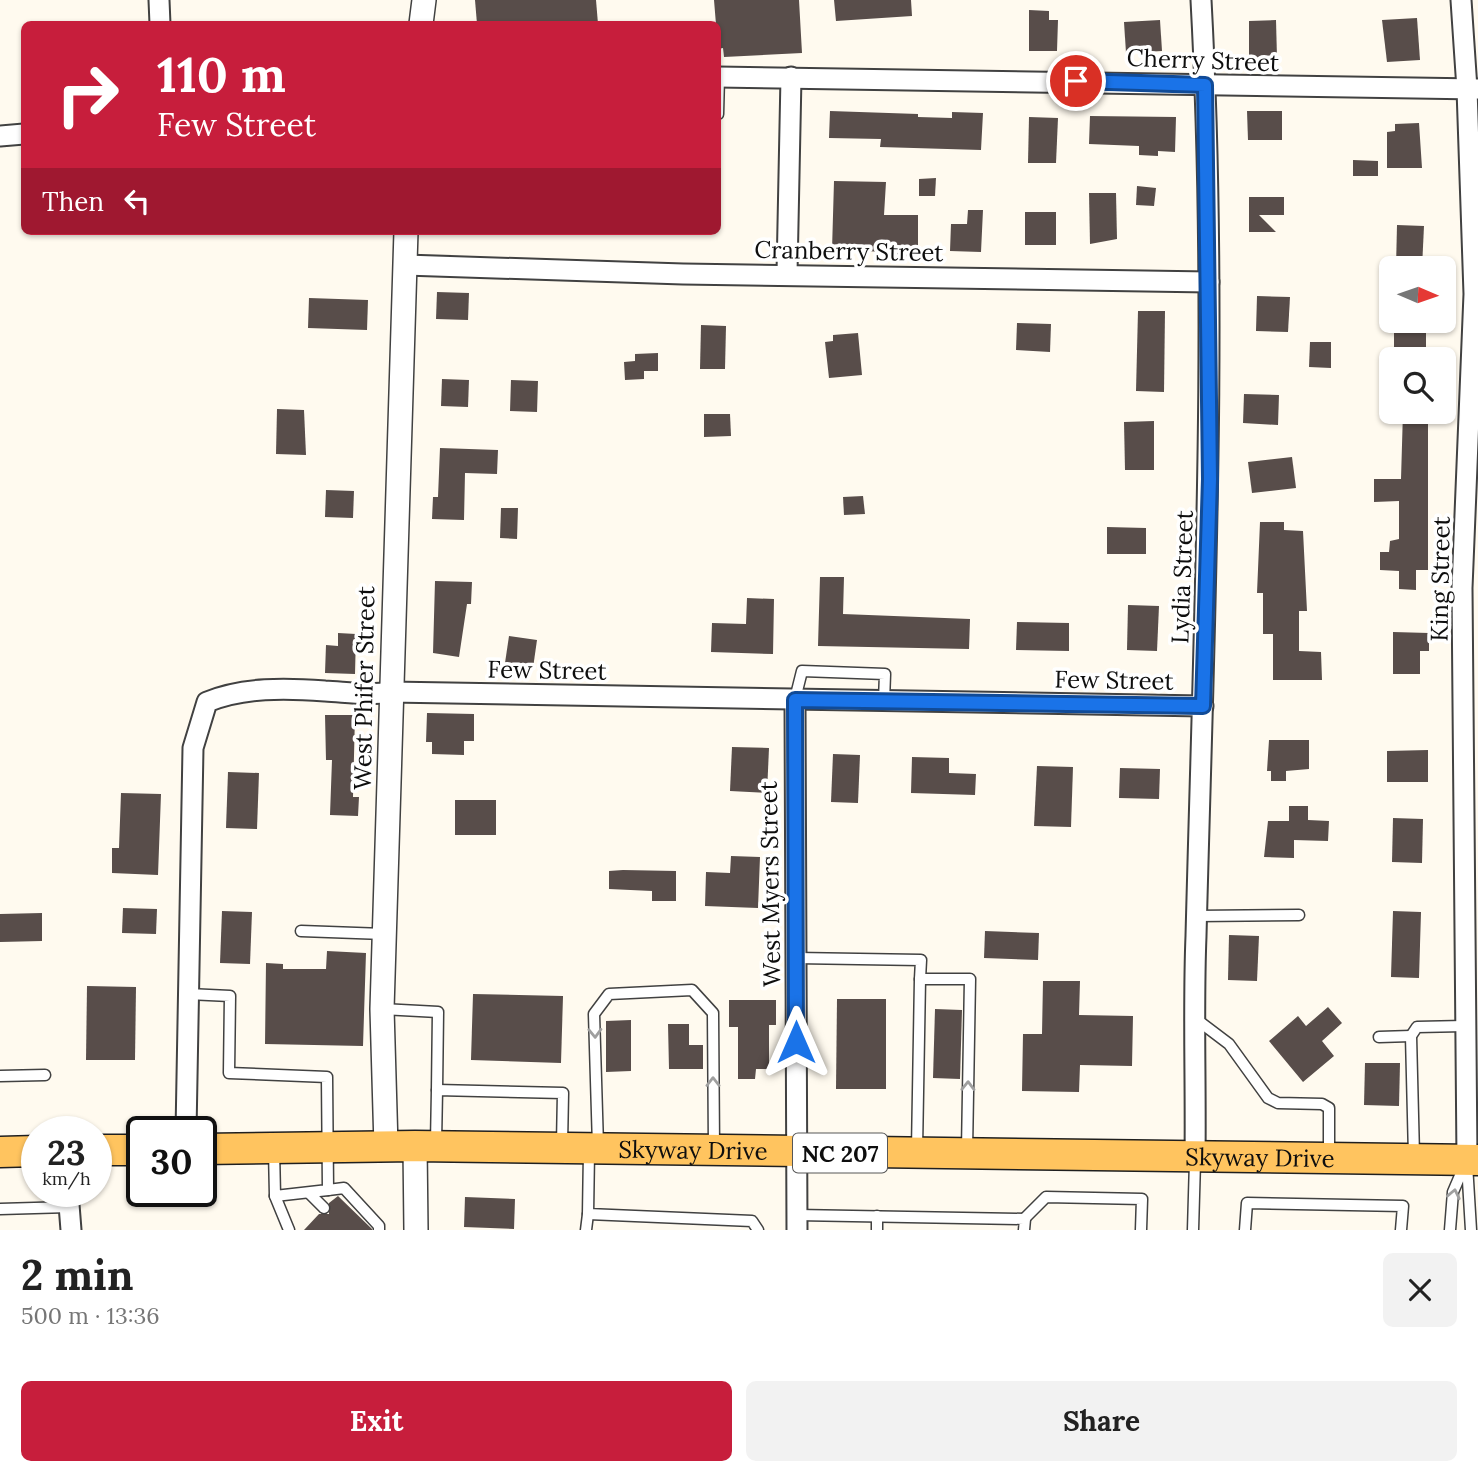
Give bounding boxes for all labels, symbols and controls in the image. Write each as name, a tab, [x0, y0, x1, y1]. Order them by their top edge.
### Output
street label: Cherry Street	[1126, 42, 1280, 78]
text: 110 m	[157, 43, 286, 105]
icon: right	[42, 49, 133, 140]
pin	[1046, 51, 1106, 111]
icon: arrive	[1057, 62, 1095, 100]
text: Few Street	[157, 104, 316, 145]
icon: left	[118, 182, 156, 220]
text: Then	[42, 185, 104, 218]
street label: Cranberry Street	[754, 234, 945, 268]
north arrow	[1379, 256, 1456, 332]
map controls	[1379, 256, 1456, 424]
button: search	[1379, 347, 1456, 424]
street label: Lydia Street	[1164, 509, 1200, 644]
street label: King Street	[1423, 515, 1457, 642]
street label: West Phifer Street	[347, 585, 381, 790]
street label: Few Street	[487, 653, 608, 687]
street label: Few Street	[1054, 663, 1175, 697]
street label: West Myers Street	[753, 780, 787, 987]
position arrow	[759, 1005, 833, 1079]
one-way arrow	[587, 1028, 602, 1039]
one-way arrow	[705, 1077, 721, 1087]
one-way arrow	[960, 1080, 976, 1091]
speed limit sign: 30	[126, 1116, 217, 1207]
text: 23	[47, 1130, 86, 1175]
street label: Skyway Drive	[618, 1133, 768, 1166]
road number: NC 207	[793, 1134, 887, 1172]
street label: Skyway Drive	[1185, 1141, 1335, 1174]
text: km/h	[42, 1167, 91, 1190]
one-way arrow	[1446, 1188, 1461, 1200]
text: 2 min	[21, 1248, 134, 1302]
button: close	[1383, 1253, 1457, 1327]
text: 500 m · 13:36	[21, 1301, 160, 1330]
button: Exit	[21, 1381, 732, 1461]
button: Share	[746, 1381, 1457, 1461]

